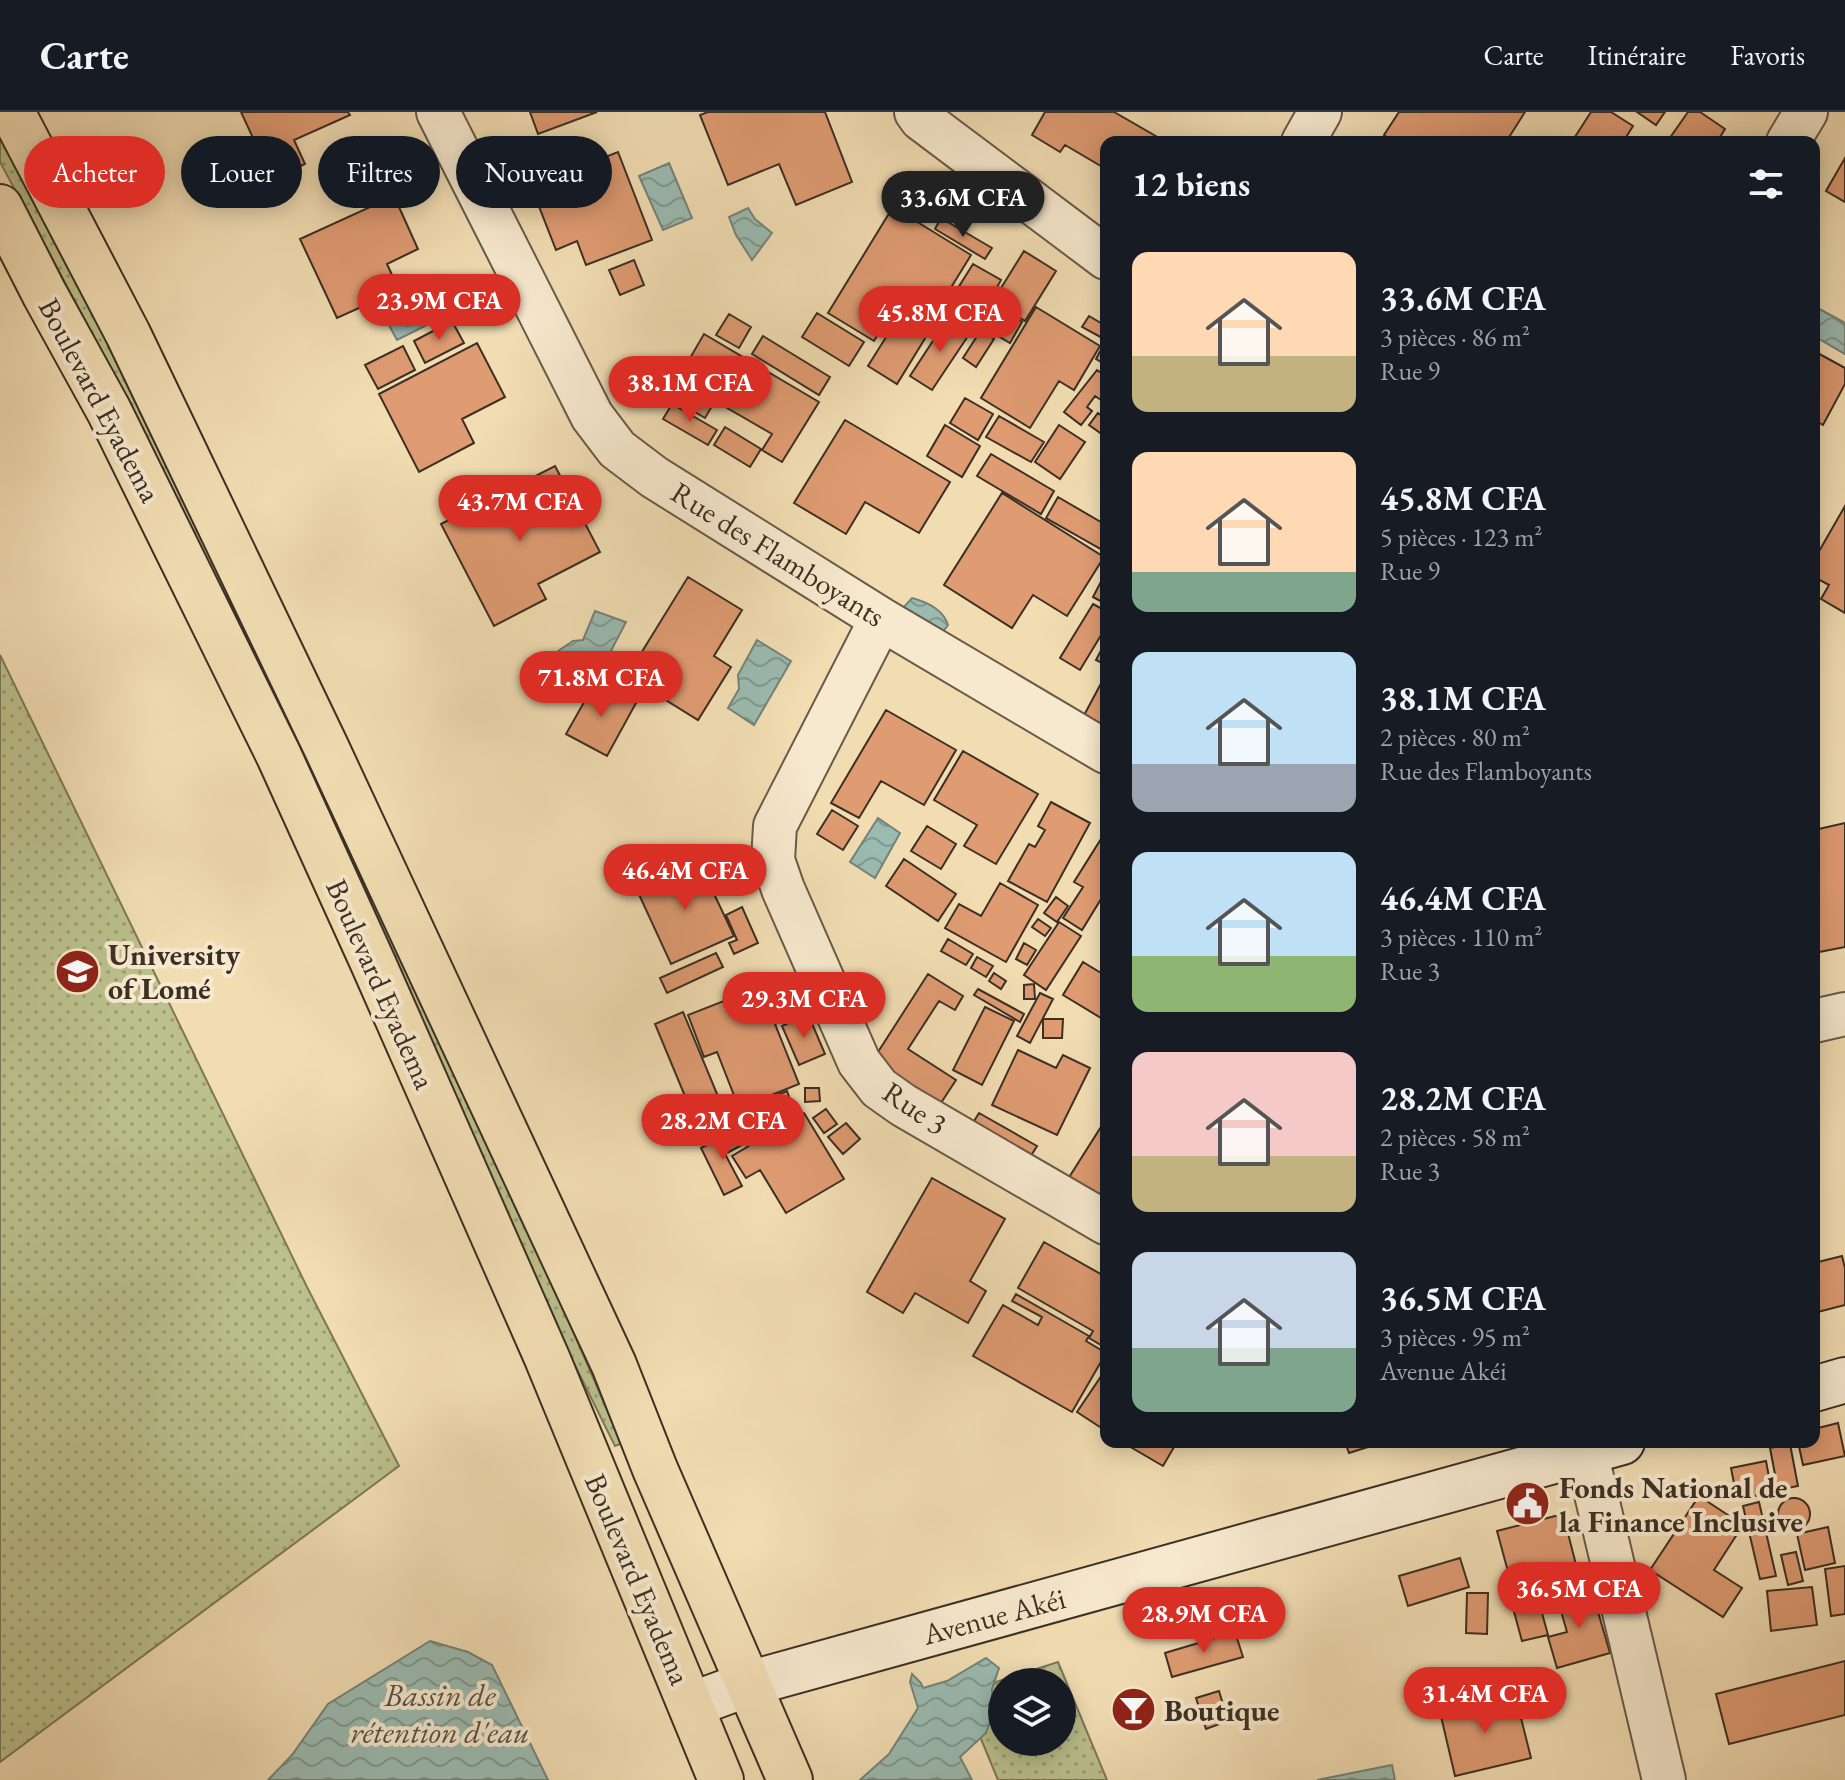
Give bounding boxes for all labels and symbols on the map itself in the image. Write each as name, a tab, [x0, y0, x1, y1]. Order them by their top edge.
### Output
pin: 33.6M CFA	[871, 171, 1055, 239]
pin: 23.9M CFA	[347, 274, 531, 342]
pin: 45.8M CFA	[848, 286, 1032, 354]
street label: Boulevard Eyadema	[30, 291, 170, 509]
pin: 38.1M CFA	[598, 356, 782, 424]
street label: Rue des Flamboyants	[664, 473, 892, 635]
pin: 43.7M CFA	[428, 475, 612, 543]
pin: 71.8M CFA	[509, 651, 693, 719]
pin: 46.4M CFA	[593, 844, 777, 912]
street label: Boulevard Eyadema	[317, 873, 445, 1095]
place label: University of Lomé	[108, 935, 241, 1008]
school or university icon: University of Lomé	[53, 947, 101, 995]
pin: 29.3M CFA	[712, 972, 896, 1040]
street label: Rue 3	[875, 1072, 955, 1144]
pin: 28.2M CFA	[631, 1094, 815, 1162]
street label: Boulevard Eyadema	[576, 1467, 700, 1691]
place label: Fonds National de la Finance Inclusive	[1559, 1468, 1803, 1541]
public building icon: Fonds National de la Finance Inclusive	[1504, 1480, 1552, 1528]
pin: 36.5M CFA	[1487, 1562, 1671, 1630]
street label: Avenue Akéi	[917, 1578, 1070, 1654]
pin: 28.9M CFA	[1112, 1587, 1296, 1655]
pin: 31.4M CFA	[1393, 1667, 1577, 1735]
water label: Bassin de rétention d'eau	[350, 1674, 530, 1753]
bar icon: Boutique	[1109, 1686, 1157, 1734]
place label: Boutique	[1164, 1691, 1280, 1730]

